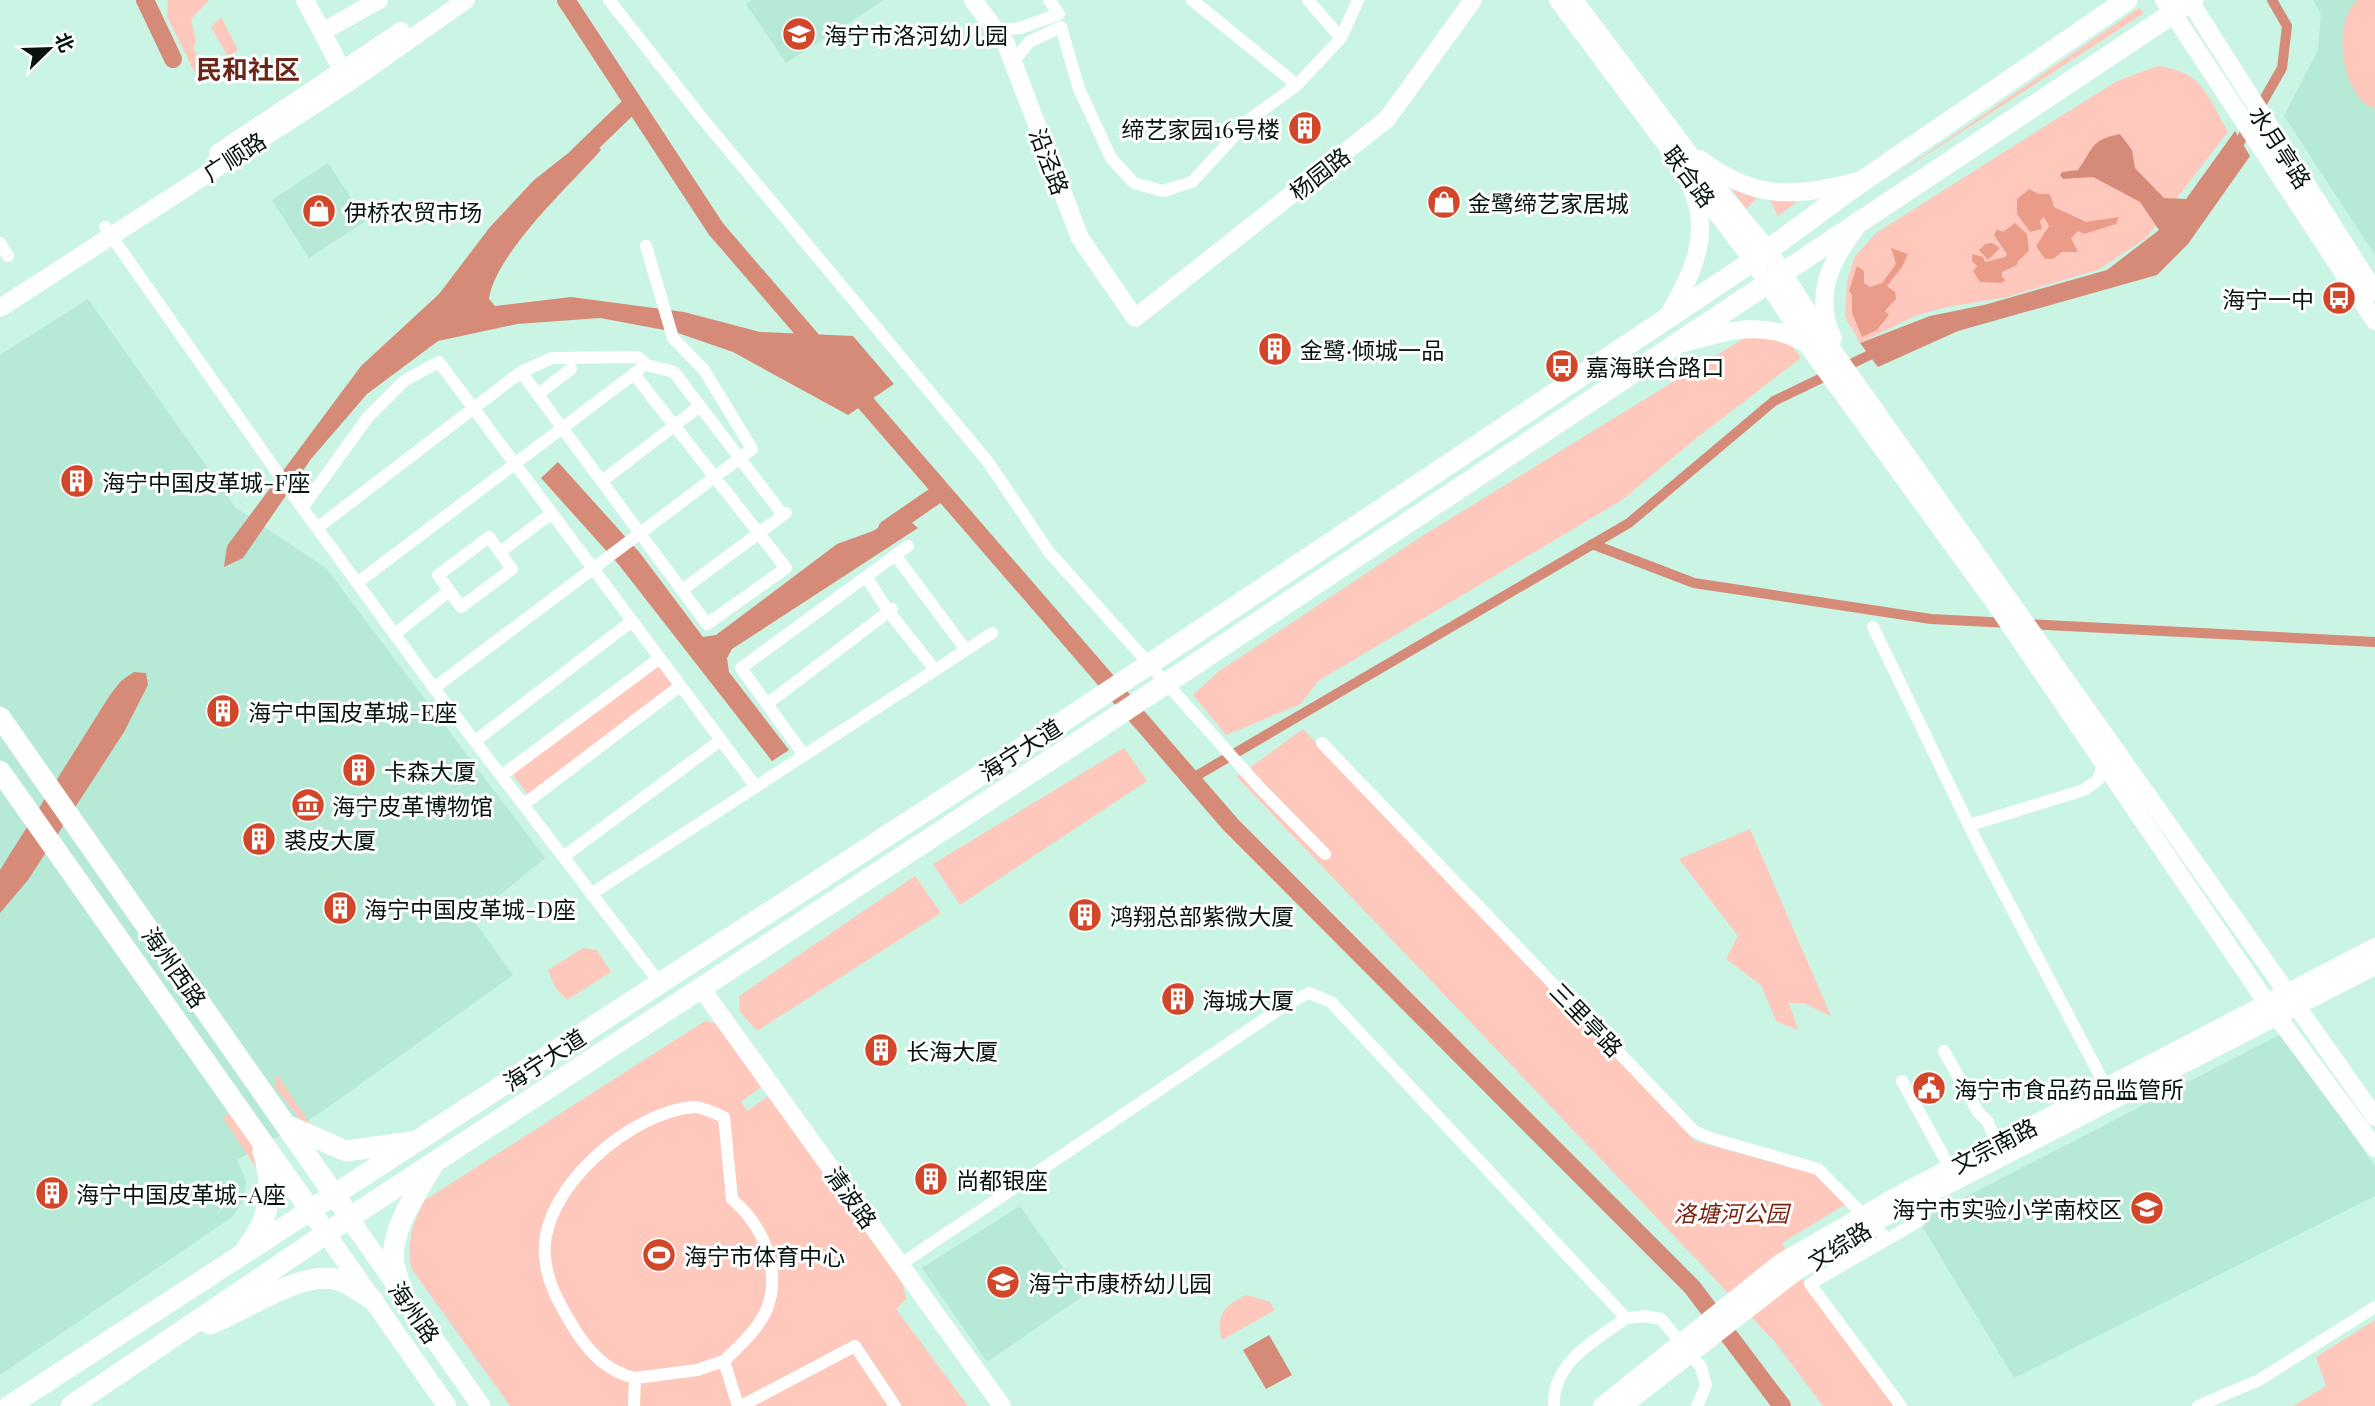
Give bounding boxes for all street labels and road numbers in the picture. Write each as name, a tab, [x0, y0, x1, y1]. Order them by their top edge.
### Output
street label: 水月亭路	[2243, 100, 2319, 194]
street label: 沿泾路	[1023, 123, 1077, 199]
street label: 广顺路	[197, 124, 271, 188]
street label: 联合路	[1657, 139, 1723, 213]
street label: 杨园路	[1282, 140, 1356, 206]
street label: 海宁大道	[973, 711, 1067, 787]
street label: 海州西路	[136, 920, 214, 1014]
street label: 三里亭路	[1544, 975, 1630, 1063]
street label: 海宁大道	[497, 1021, 591, 1097]
street label: 文宗南路	[1946, 1110, 2042, 1180]
street label: 清波路	[819, 1160, 885, 1234]
street label: 文综路	[1802, 1214, 1876, 1276]
street label: 海州路	[383, 1275, 447, 1349]

